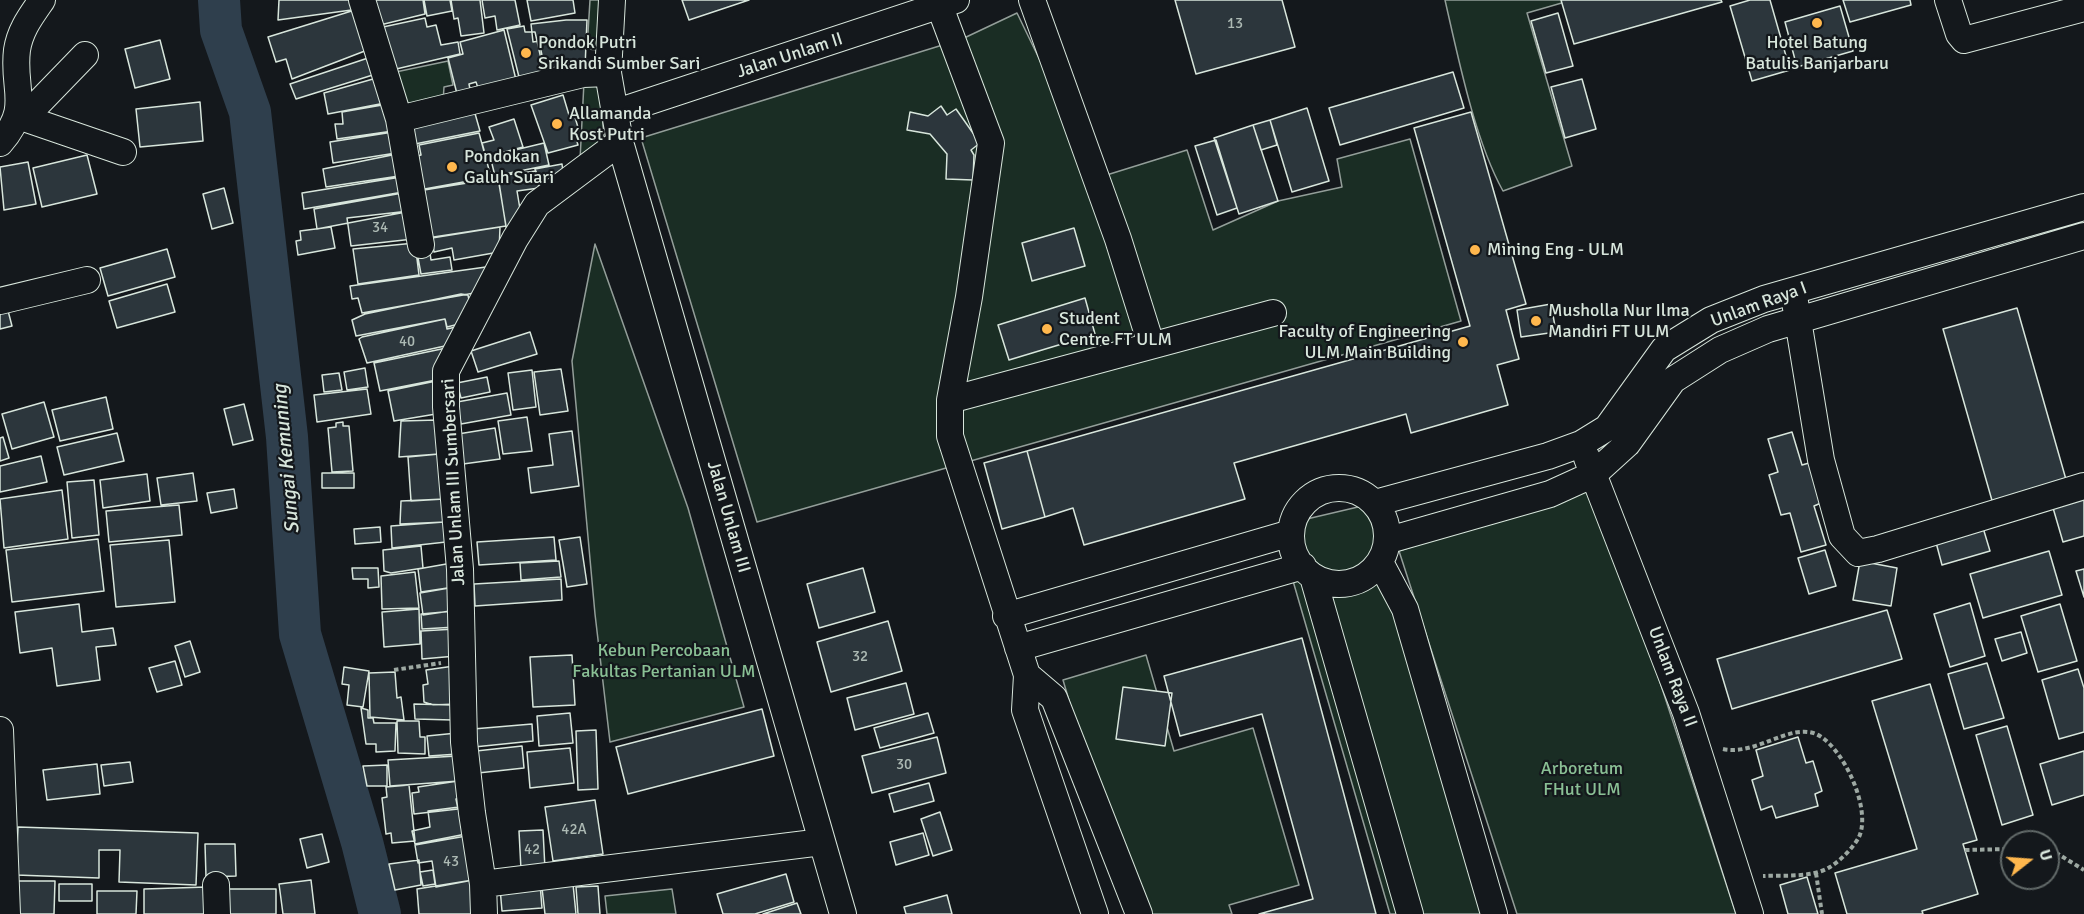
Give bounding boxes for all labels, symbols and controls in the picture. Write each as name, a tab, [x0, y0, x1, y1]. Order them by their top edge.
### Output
house number: 13	[1227, 15, 1243, 33]
marker: Hotel Batung Batulis Banjarbaru	[1810, 16, 1824, 30]
street label: Jalan Unlam II	[734, 29, 846, 83]
place label: Pondok Putri Srikandi Sumber Sari	[538, 32, 700, 74]
place label: Hotel Batung Batulis Banjarbaru	[1745, 32, 1889, 74]
marker: Pondok Putri Srikandi Sumber Sari	[519, 46, 533, 60]
place label: Allamanda Kost Putri	[569, 103, 651, 146]
marker: Allamanda Kost Putri	[550, 117, 564, 131]
place label: Pondokan Galuh Suari	[464, 146, 554, 188]
marker: Pondokan Galuh Suari	[445, 160, 459, 174]
house number: 34	[372, 219, 388, 237]
place label: Mining Eng - ULM	[1487, 239, 1624, 261]
marker: Mining Eng - ULM	[1468, 243, 1482, 257]
street label: Unlam Raya I	[1708, 278, 1810, 332]
place label: Musholla Nur Ilma Mandiri FT ULM	[1548, 300, 1690, 342]
place label: Student Centre FT ULM	[1059, 308, 1172, 350]
marker: Musholla Nur Ilma Mandiri FT ULM	[1529, 314, 1543, 328]
place label: Faculty of Engineering ULM Main Building	[1279, 321, 1451, 364]
marker: Student Centre FT ULM	[1040, 322, 1054, 336]
house number: 40	[399, 333, 415, 351]
marker: Faculty of Engineering ULM Main Building	[1456, 335, 1470, 349]
street label: Jalan Unlam III Sumbersari	[438, 378, 470, 586]
water label: Sungai Kemuning	[269, 383, 305, 535]
street label: Jalan Unlam III	[702, 459, 754, 575]
street label: Unlam Raya II	[1643, 624, 1701, 730]
park label: Kebun Percobaan Fakultas Pertanian ULM	[572, 640, 756, 682]
house number: 32	[852, 648, 868, 666]
house number: 30	[896, 756, 912, 774]
park label: Arboretum FHut ULM	[1541, 758, 1623, 800]
house number: 42A	[561, 821, 587, 839]
north arrow	[2000, 830, 2060, 890]
house number: 42	[524, 841, 540, 859]
text: U	[2034, 847, 2056, 863]
house number: 43	[443, 853, 459, 871]

